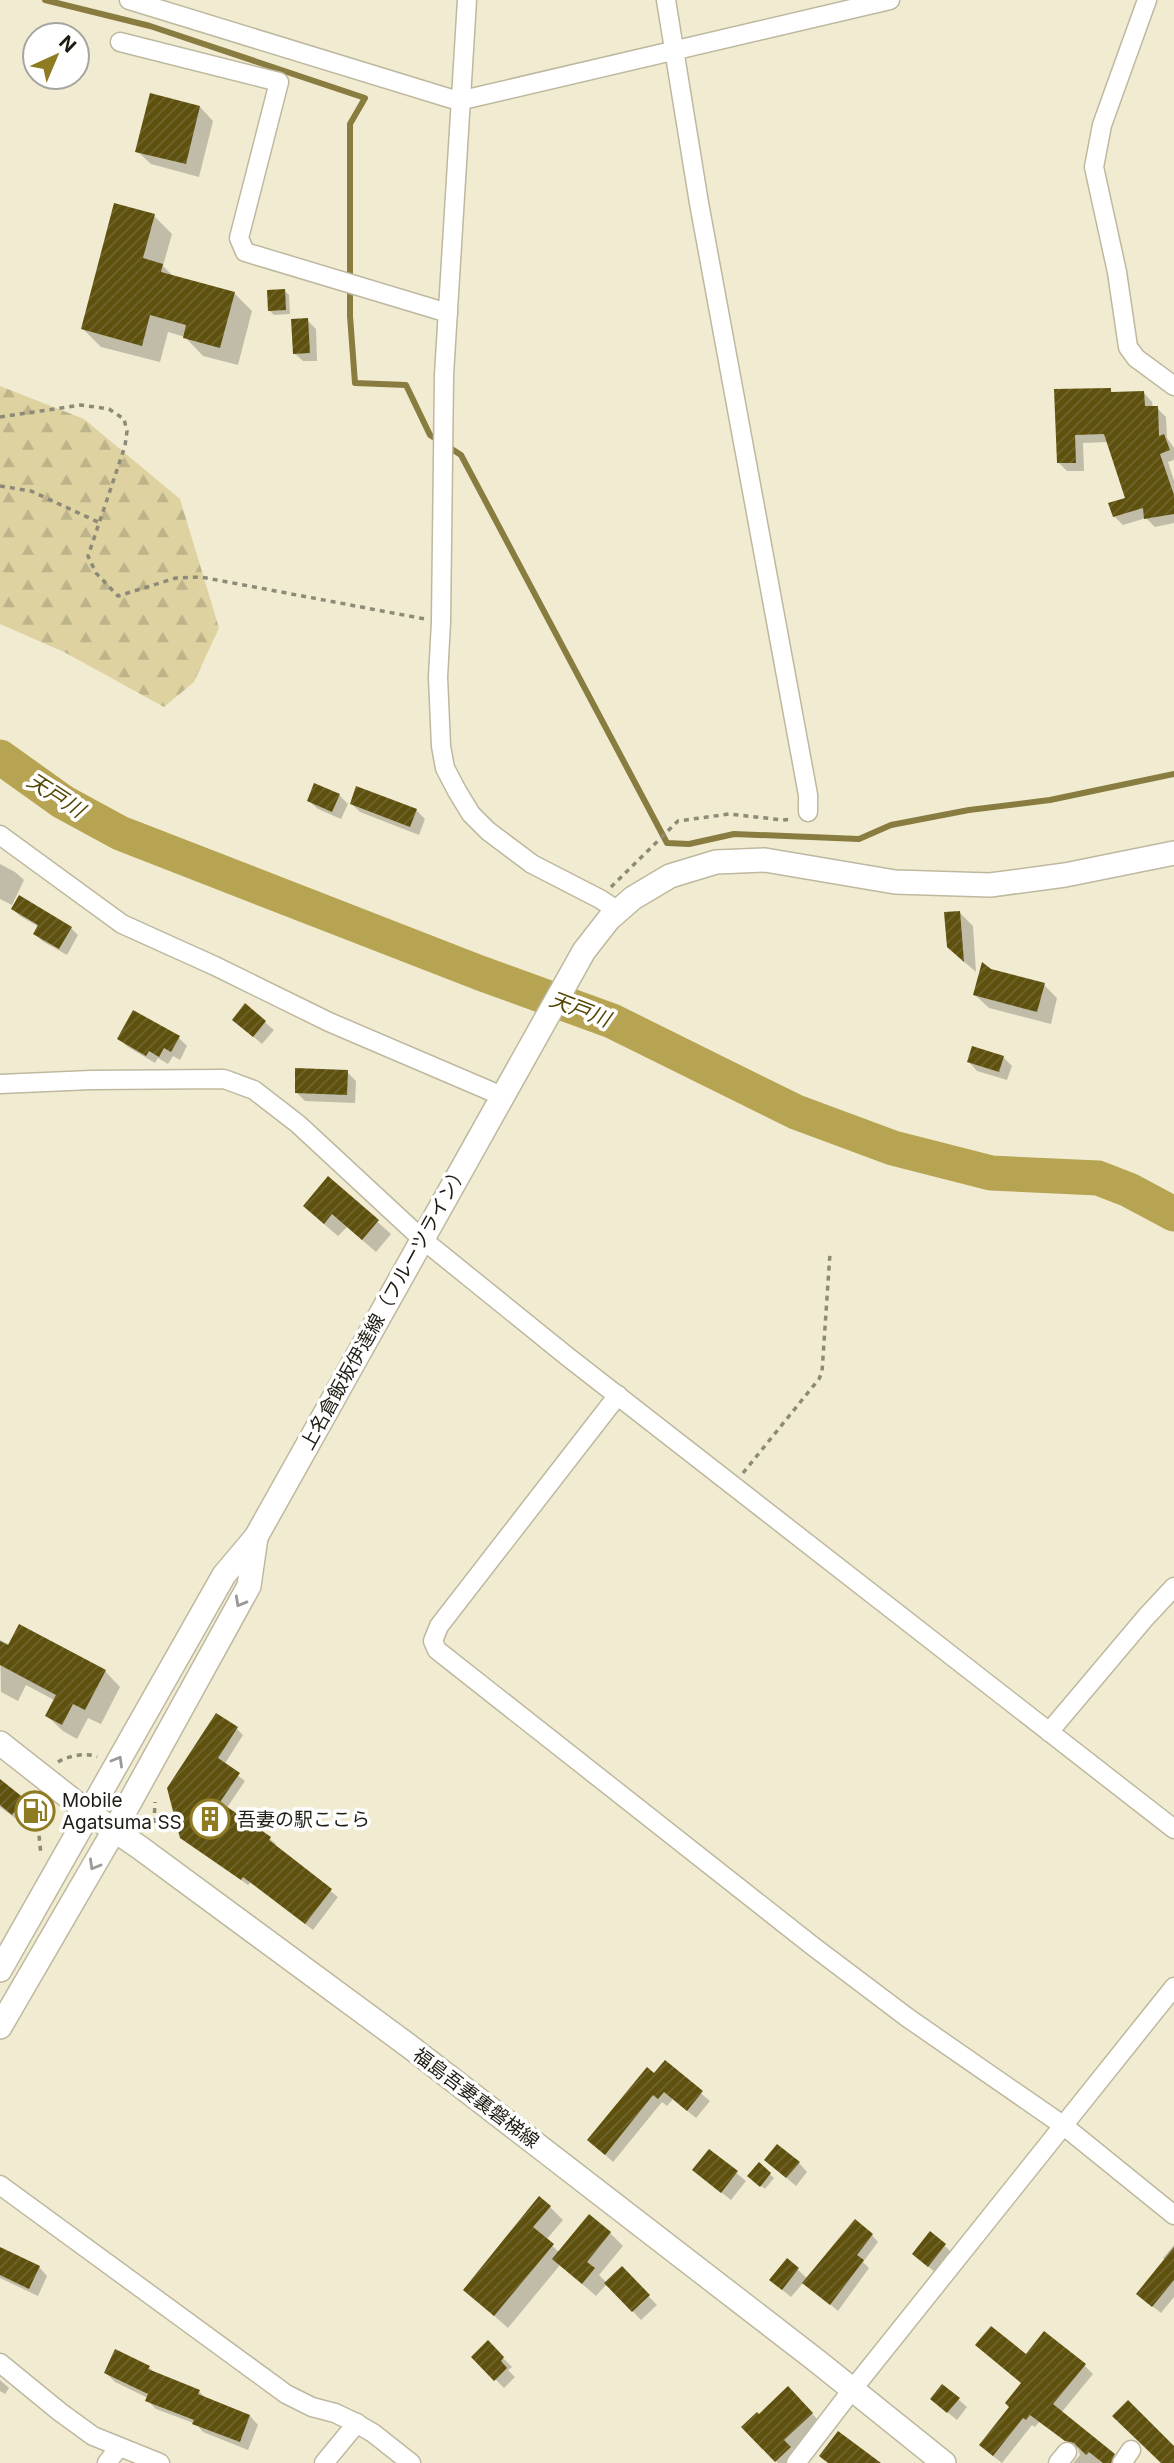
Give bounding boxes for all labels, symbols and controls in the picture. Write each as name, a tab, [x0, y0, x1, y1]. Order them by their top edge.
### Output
north arrow	[21, 21, 91, 91]
text: N	[54, 31, 81, 57]
water label: 天戸川	[23, 767, 91, 824]
water label: 天戸川	[546, 986, 616, 1033]
street label: 上名倉飯坂伊達線（フルーツライン）	[296, 1160, 472, 1454]
one-way arrow	[235, 1595, 248, 1607]
one-way arrow	[110, 1756, 123, 1769]
place label: Mobile Agatsuma SS	[62, 1789, 182, 1834]
fuel station icon: Mobile Agatsuma SS	[14, 1790, 56, 1832]
building icon: 吾妻の駅ここら	[189, 1798, 231, 1840]
place label: 吾妻の駅ここら	[237, 1808, 370, 1831]
one-way arrow	[89, 1858, 102, 1871]
street label: 福島吾妻裏磐梯線	[408, 2043, 544, 2153]

